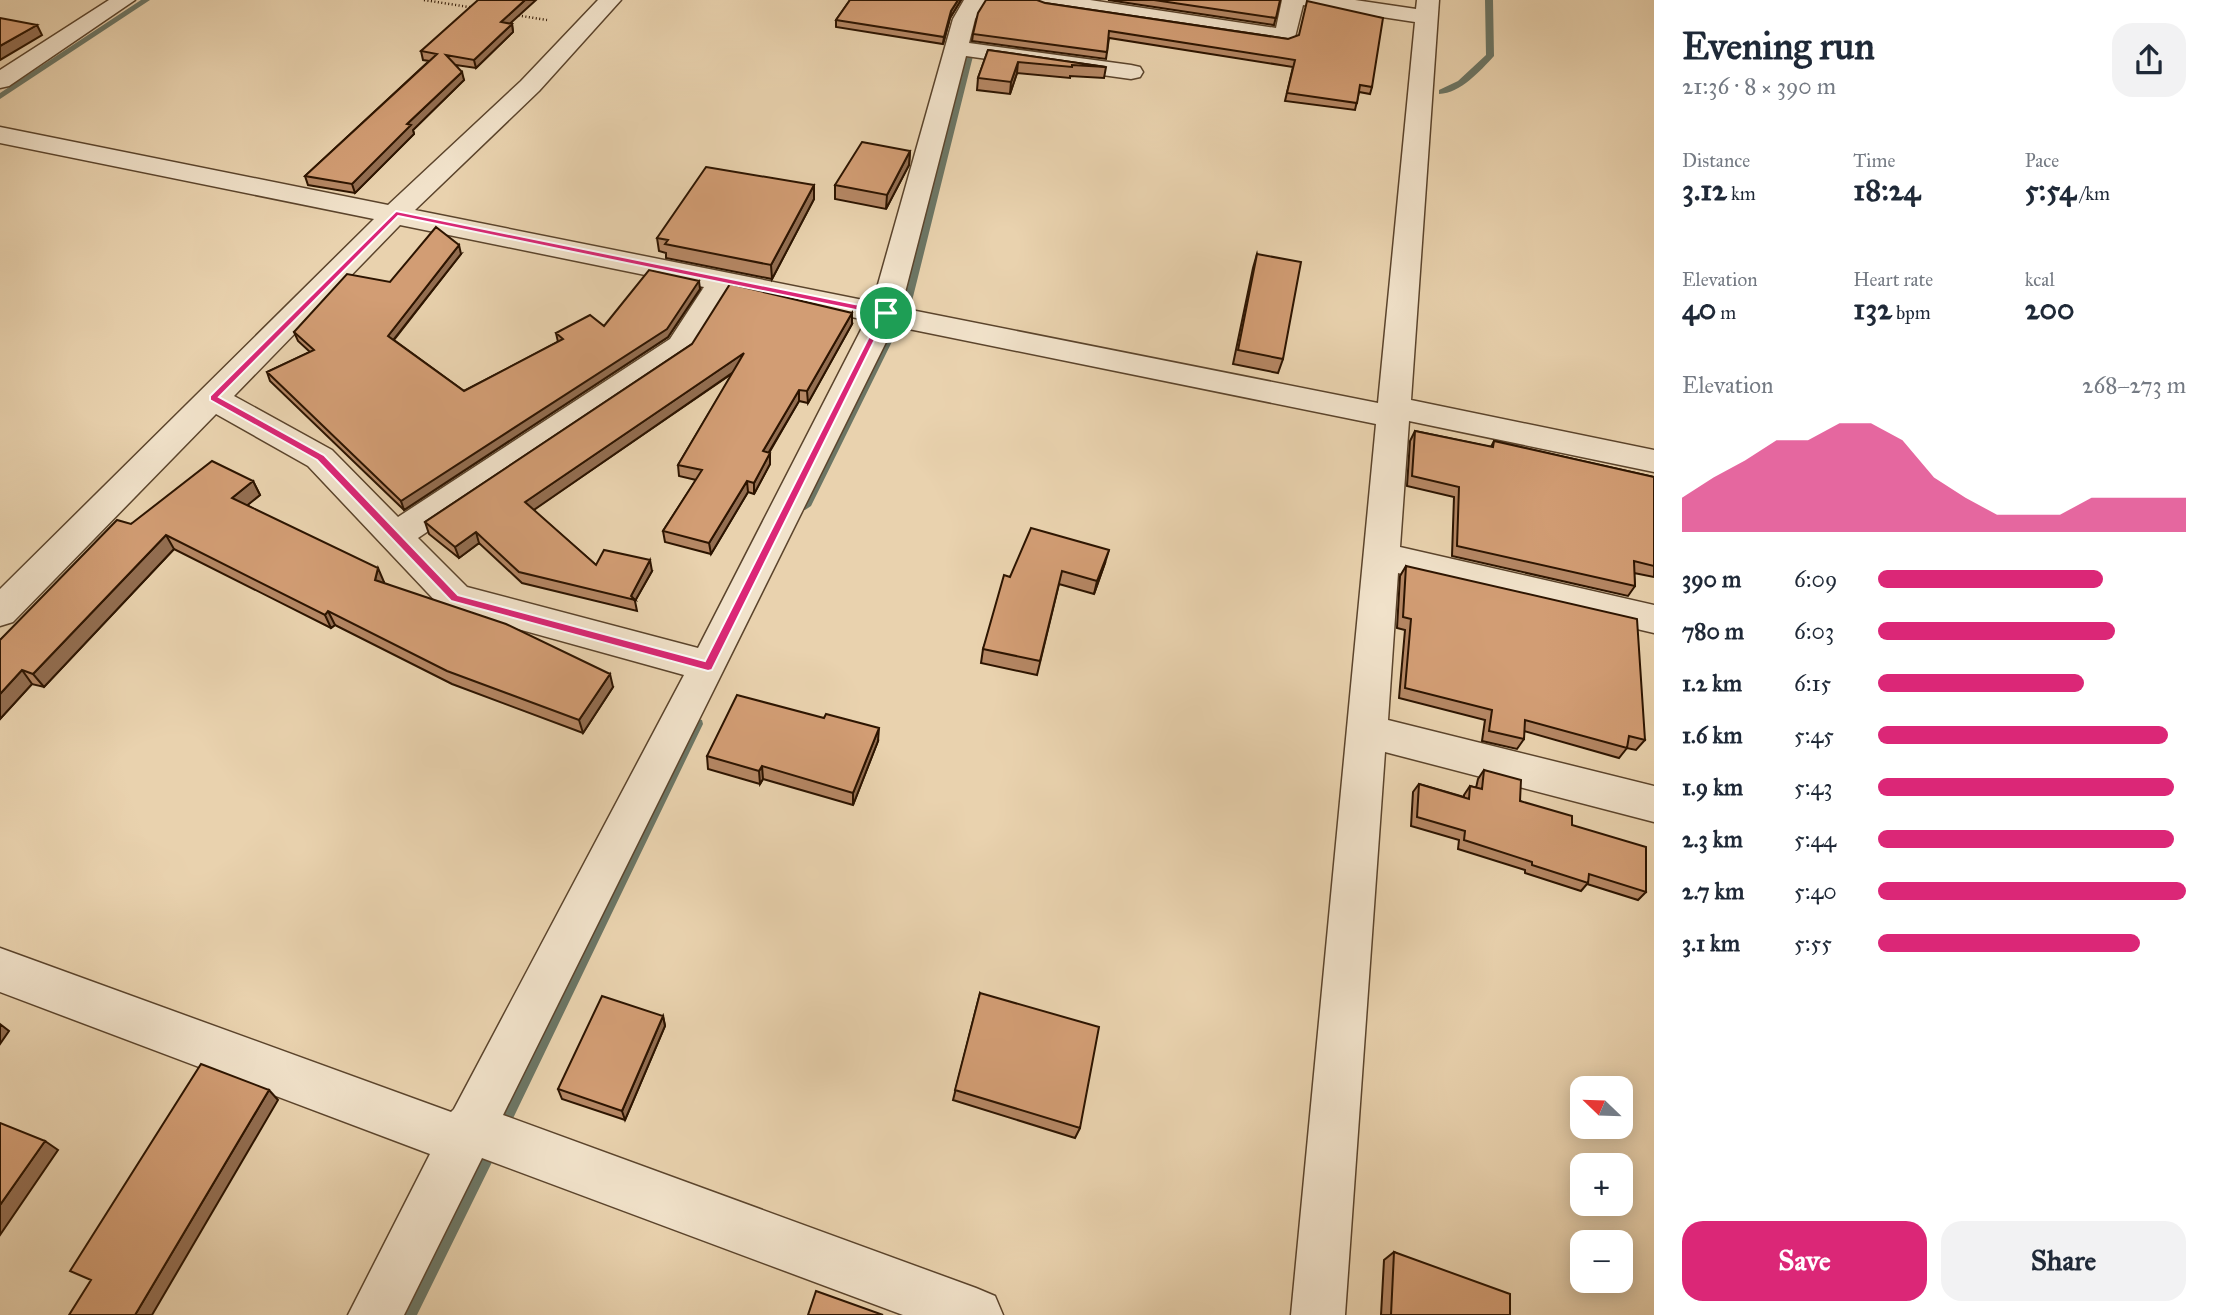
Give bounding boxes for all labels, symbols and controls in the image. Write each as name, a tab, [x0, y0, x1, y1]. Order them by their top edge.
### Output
text: Evening run	[1682, 23, 1875, 69]
button: share	[2112, 23, 2186, 97]
text: 21:36 · 8 × 390 m	[1682, 72, 1836, 100]
text: Distance	[1682, 149, 1750, 172]
text: Time	[1853, 149, 1895, 172]
text: Pace	[2025, 149, 2059, 172]
text: 3.12	[1682, 172, 1727, 208]
text: 18:24	[1853, 172, 1920, 208]
text: 5:54	[2025, 172, 2076, 208]
text: km	[1727, 182, 1756, 205]
text: /km	[2076, 182, 2110, 205]
text: Elevation	[1682, 268, 1757, 291]
text: Heart rate	[1853, 268, 1933, 291]
text: kcal	[2025, 268, 2055, 291]
pin	[856, 283, 916, 343]
text: 40	[1682, 291, 1716, 327]
text: 132	[1853, 291, 1892, 327]
text: 200	[2025, 291, 2074, 327]
icon: arrive	[867, 294, 905, 332]
text: m	[1716, 301, 1736, 324]
text: bpm	[1892, 301, 1931, 324]
text: Elevation	[1682, 371, 1773, 399]
text: 268–273 m	[2082, 371, 2186, 399]
text: 390 m	[1682, 565, 1741, 593]
text: 6:09	[1794, 565, 1837, 593]
text: 780 m	[1682, 617, 1744, 645]
text: 6:03	[1794, 617, 1834, 645]
text: 1.2 km	[1682, 669, 1742, 697]
text: 6:15	[1794, 669, 1831, 697]
text: 1.6 km	[1682, 721, 1743, 749]
text: 5:45	[1794, 721, 1834, 749]
text: 1.9 km	[1682, 773, 1743, 801]
text: 5:43	[1794, 773, 1833, 801]
text: 2.3 km	[1682, 825, 1743, 853]
text: 5:44	[1794, 825, 1836, 853]
text: 2.7 km	[1682, 877, 1744, 905]
text: 5:40	[1794, 877, 1837, 905]
text: 3.1 km	[1682, 929, 1740, 957]
text: 5:55	[1794, 929, 1832, 957]
north arrow	[1570, 1076, 1633, 1139]
map controls	[1570, 1076, 1633, 1293]
button: +	[1570, 1153, 1633, 1216]
button: Save	[1682, 1221, 1927, 1301]
button: Share	[1941, 1221, 2186, 1301]
button: −	[1570, 1230, 1633, 1293]

